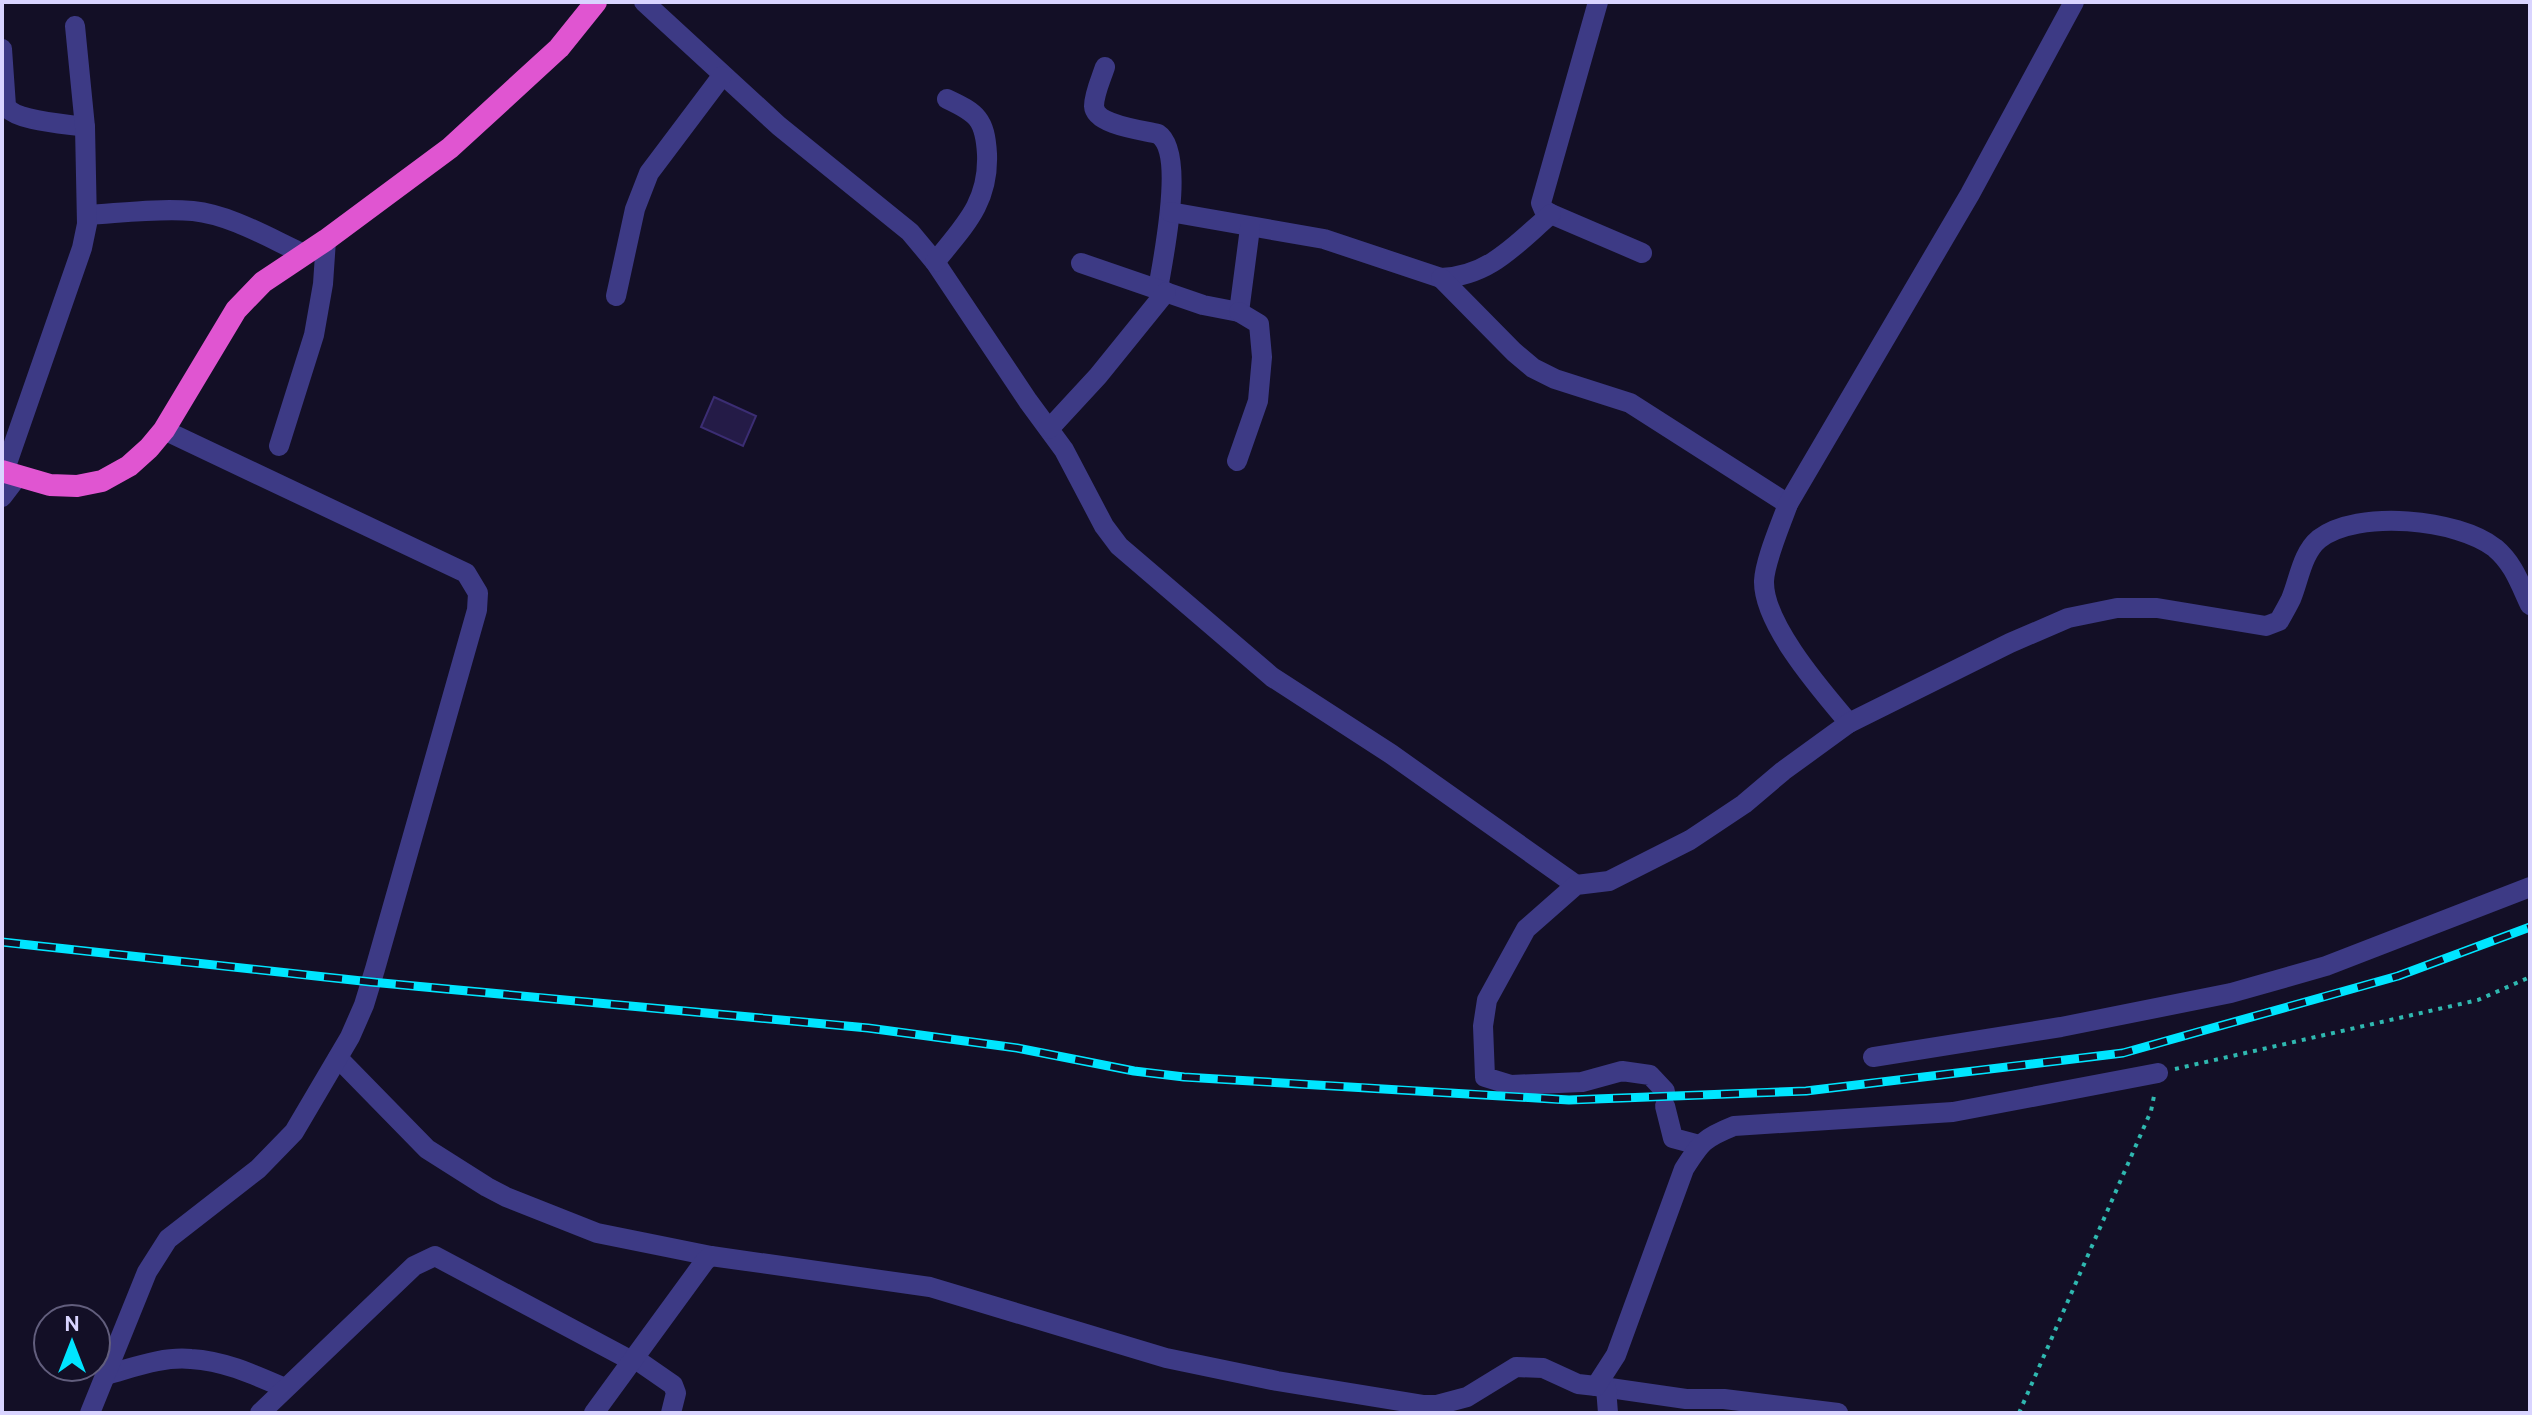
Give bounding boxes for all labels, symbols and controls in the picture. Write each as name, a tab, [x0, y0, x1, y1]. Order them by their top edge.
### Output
north arrow	[32, 1303, 112, 1383]
text: N	[64, 1310, 80, 1337]

